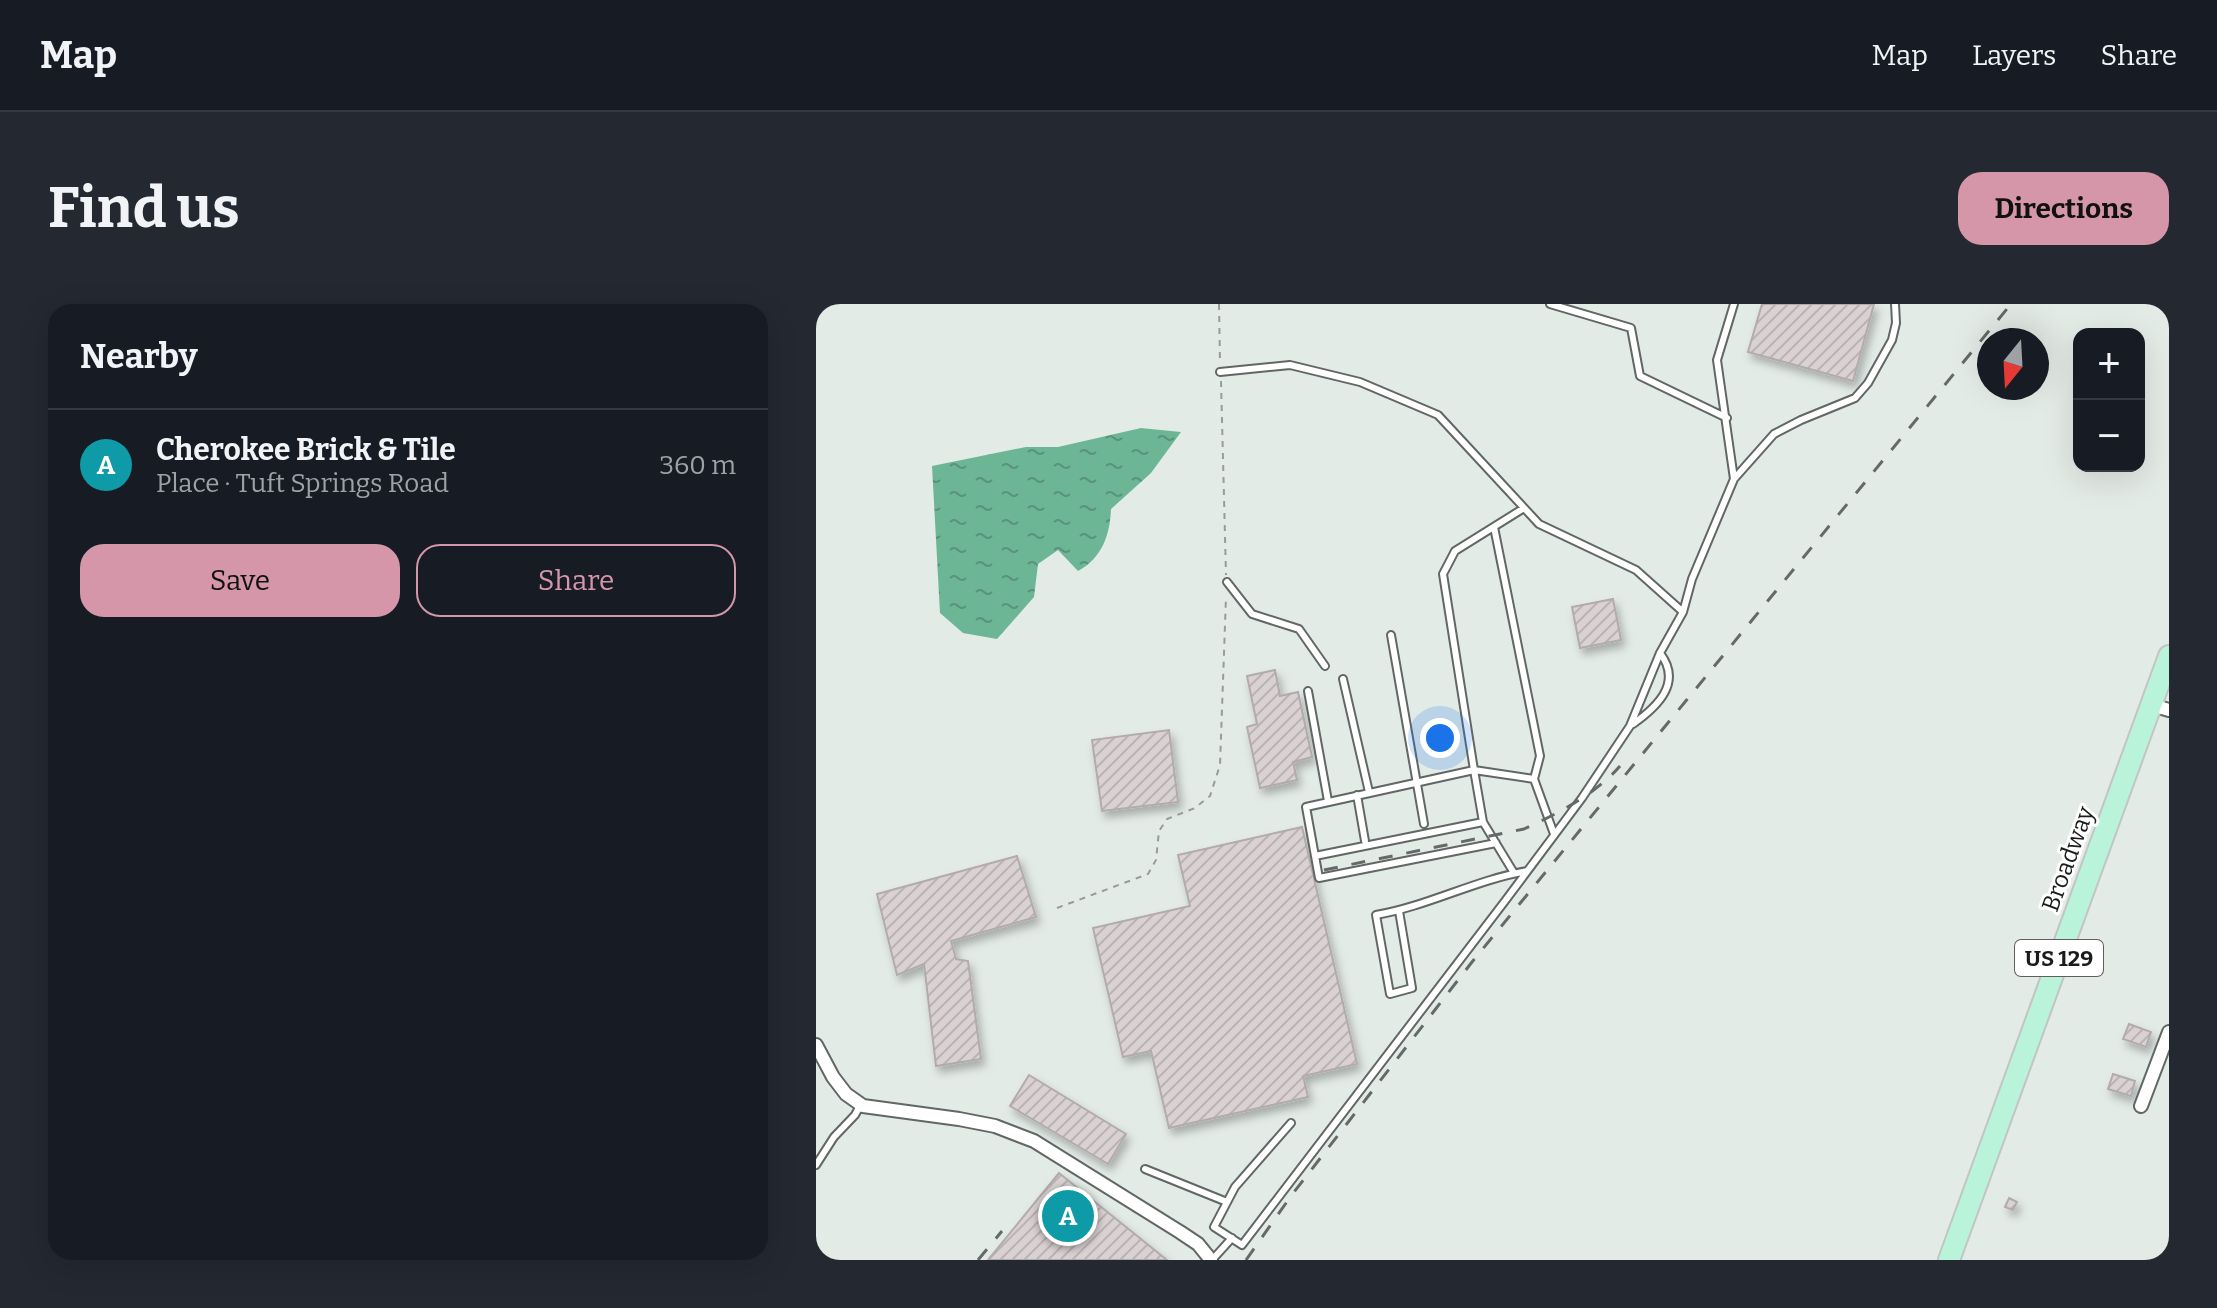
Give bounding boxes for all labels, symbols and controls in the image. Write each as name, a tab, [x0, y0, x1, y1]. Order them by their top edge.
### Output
text: Map	[40, 32, 117, 78]
text: Map	[1871, 39, 1928, 72]
text: Layers	[1972, 39, 2056, 72]
text: Share	[2100, 39, 2177, 72]
button: Directions	[1958, 172, 2169, 245]
text: Find us	[48, 175, 240, 242]
north arrow	[1977, 328, 2049, 400]
map controls	[2073, 328, 2145, 472]
button: +	[2073, 328, 2145, 400]
text: Nearby	[80, 336, 198, 377]
button: −	[2073, 400, 2145, 472]
text: Cherokee Brick & Tile	[156, 432, 456, 468]
text: A	[97, 450, 115, 481]
text: 360 m	[659, 450, 736, 481]
text: Place · Tuft Springs Road	[156, 468, 449, 499]
button: Save	[80, 544, 400, 617]
button: Share	[416, 544, 736, 617]
your location	[1420, 718, 1460, 758]
street label: Broadway	[2036, 802, 2100, 915]
road number: US 129	[2015, 940, 2103, 976]
pin: A	[1042, 1186, 1094, 1246]

